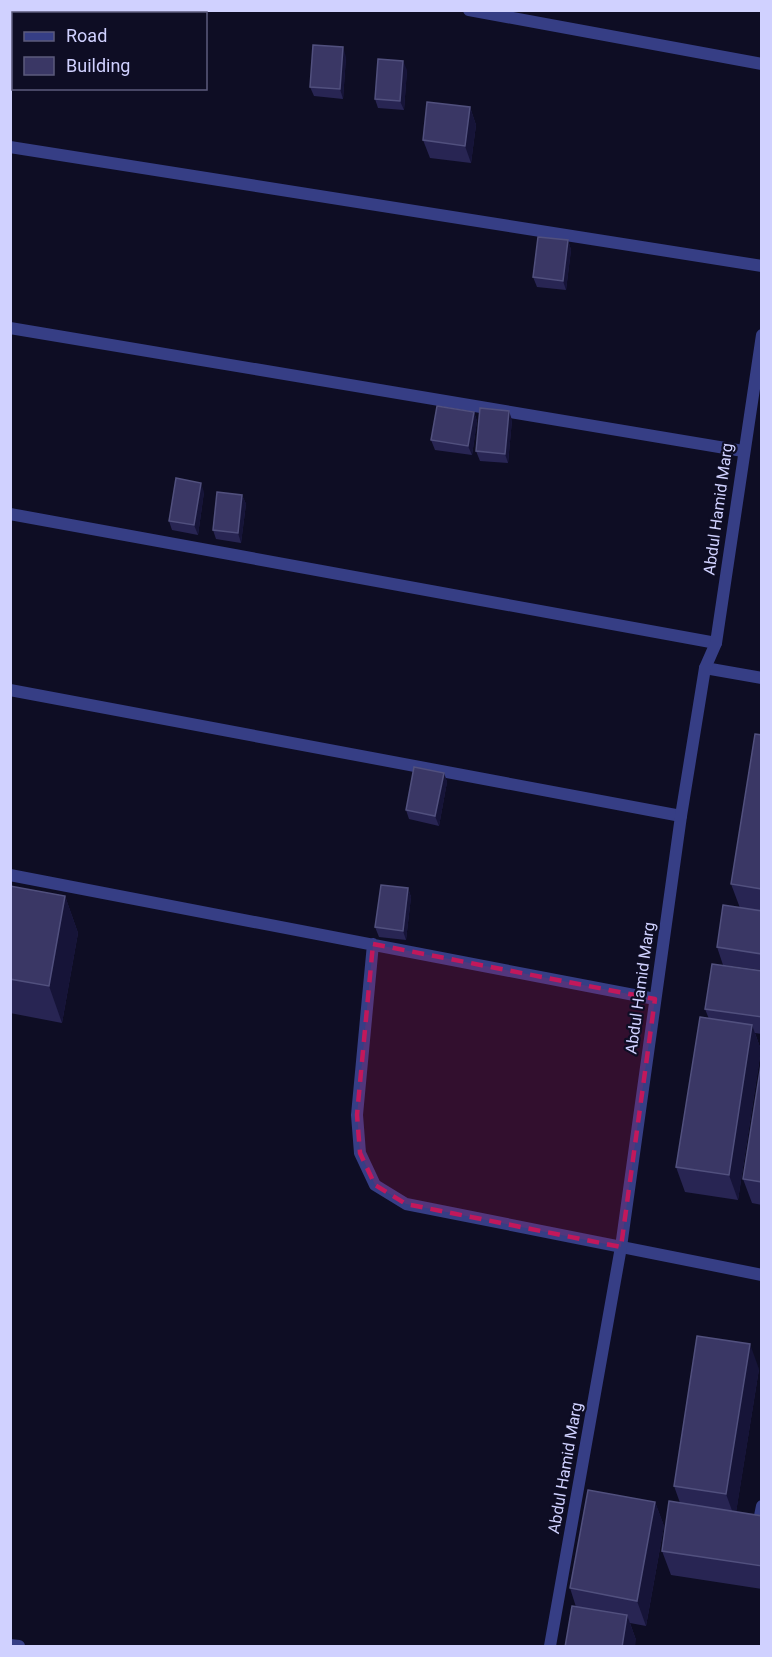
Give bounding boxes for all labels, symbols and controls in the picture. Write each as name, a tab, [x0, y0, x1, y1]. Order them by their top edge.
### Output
legend	[12, 12, 207, 90]
text: Road	[66, 25, 107, 46]
text: Building	[66, 55, 130, 76]
street label: Abdul Hamid Marg	[699, 442, 737, 576]
street label: Abdul Hamid Marg	[621, 921, 659, 1055]
street label: Abdul Hamid Marg	[544, 1401, 586, 1535]

